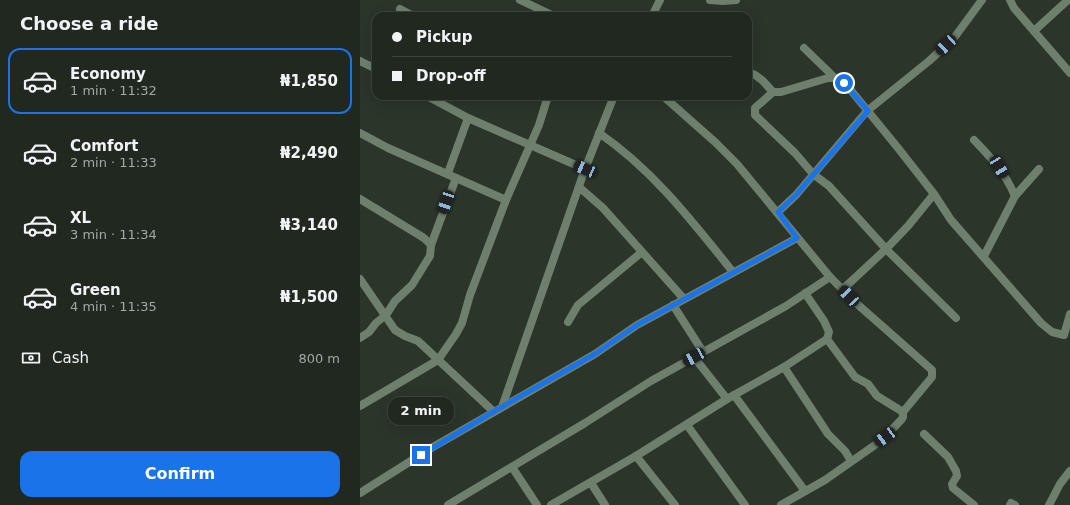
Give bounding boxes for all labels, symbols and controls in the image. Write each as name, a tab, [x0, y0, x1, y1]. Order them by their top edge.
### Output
text: Choose a ride	[20, 13, 159, 34]
text: Pickup	[416, 28, 472, 46]
car	[933, 32, 959, 58]
icon: car	[22, 63, 58, 99]
text: Economy	[70, 65, 146, 83]
text: Drop-off	[416, 67, 486, 85]
text: ₦1,850	[280, 72, 338, 90]
route start	[835, 74, 853, 92]
text: 1 min · 11:32	[70, 83, 157, 98]
icon: car	[22, 135, 58, 171]
text: Comfort	[70, 137, 138, 155]
text: ₦2,490	[280, 144, 338, 162]
car	[988, 154, 1010, 180]
text: 2 min · 11:33	[70, 155, 157, 170]
car	[572, 159, 598, 179]
car	[436, 189, 456, 215]
icon: car	[22, 207, 58, 243]
text: XL	[70, 209, 91, 227]
text: ₦3,140	[280, 216, 338, 234]
text: 3 min · 11:34	[70, 227, 157, 242]
icon: car	[22, 279, 58, 315]
text: Green	[70, 281, 121, 299]
car	[836, 283, 862, 309]
text: ₦1,500	[280, 288, 338, 306]
text: 4 min · 11:35	[70, 299, 157, 314]
car	[681, 346, 707, 368]
icon: cash	[20, 347, 42, 369]
text: Cash	[52, 349, 89, 367]
text: 800 m	[298, 351, 340, 366]
callout: 2 min	[388, 397, 454, 425]
text: 2 min	[401, 403, 441, 418]
car	[872, 425, 898, 449]
route end	[412, 446, 430, 464]
button: Confirm	[20, 451, 340, 497]

